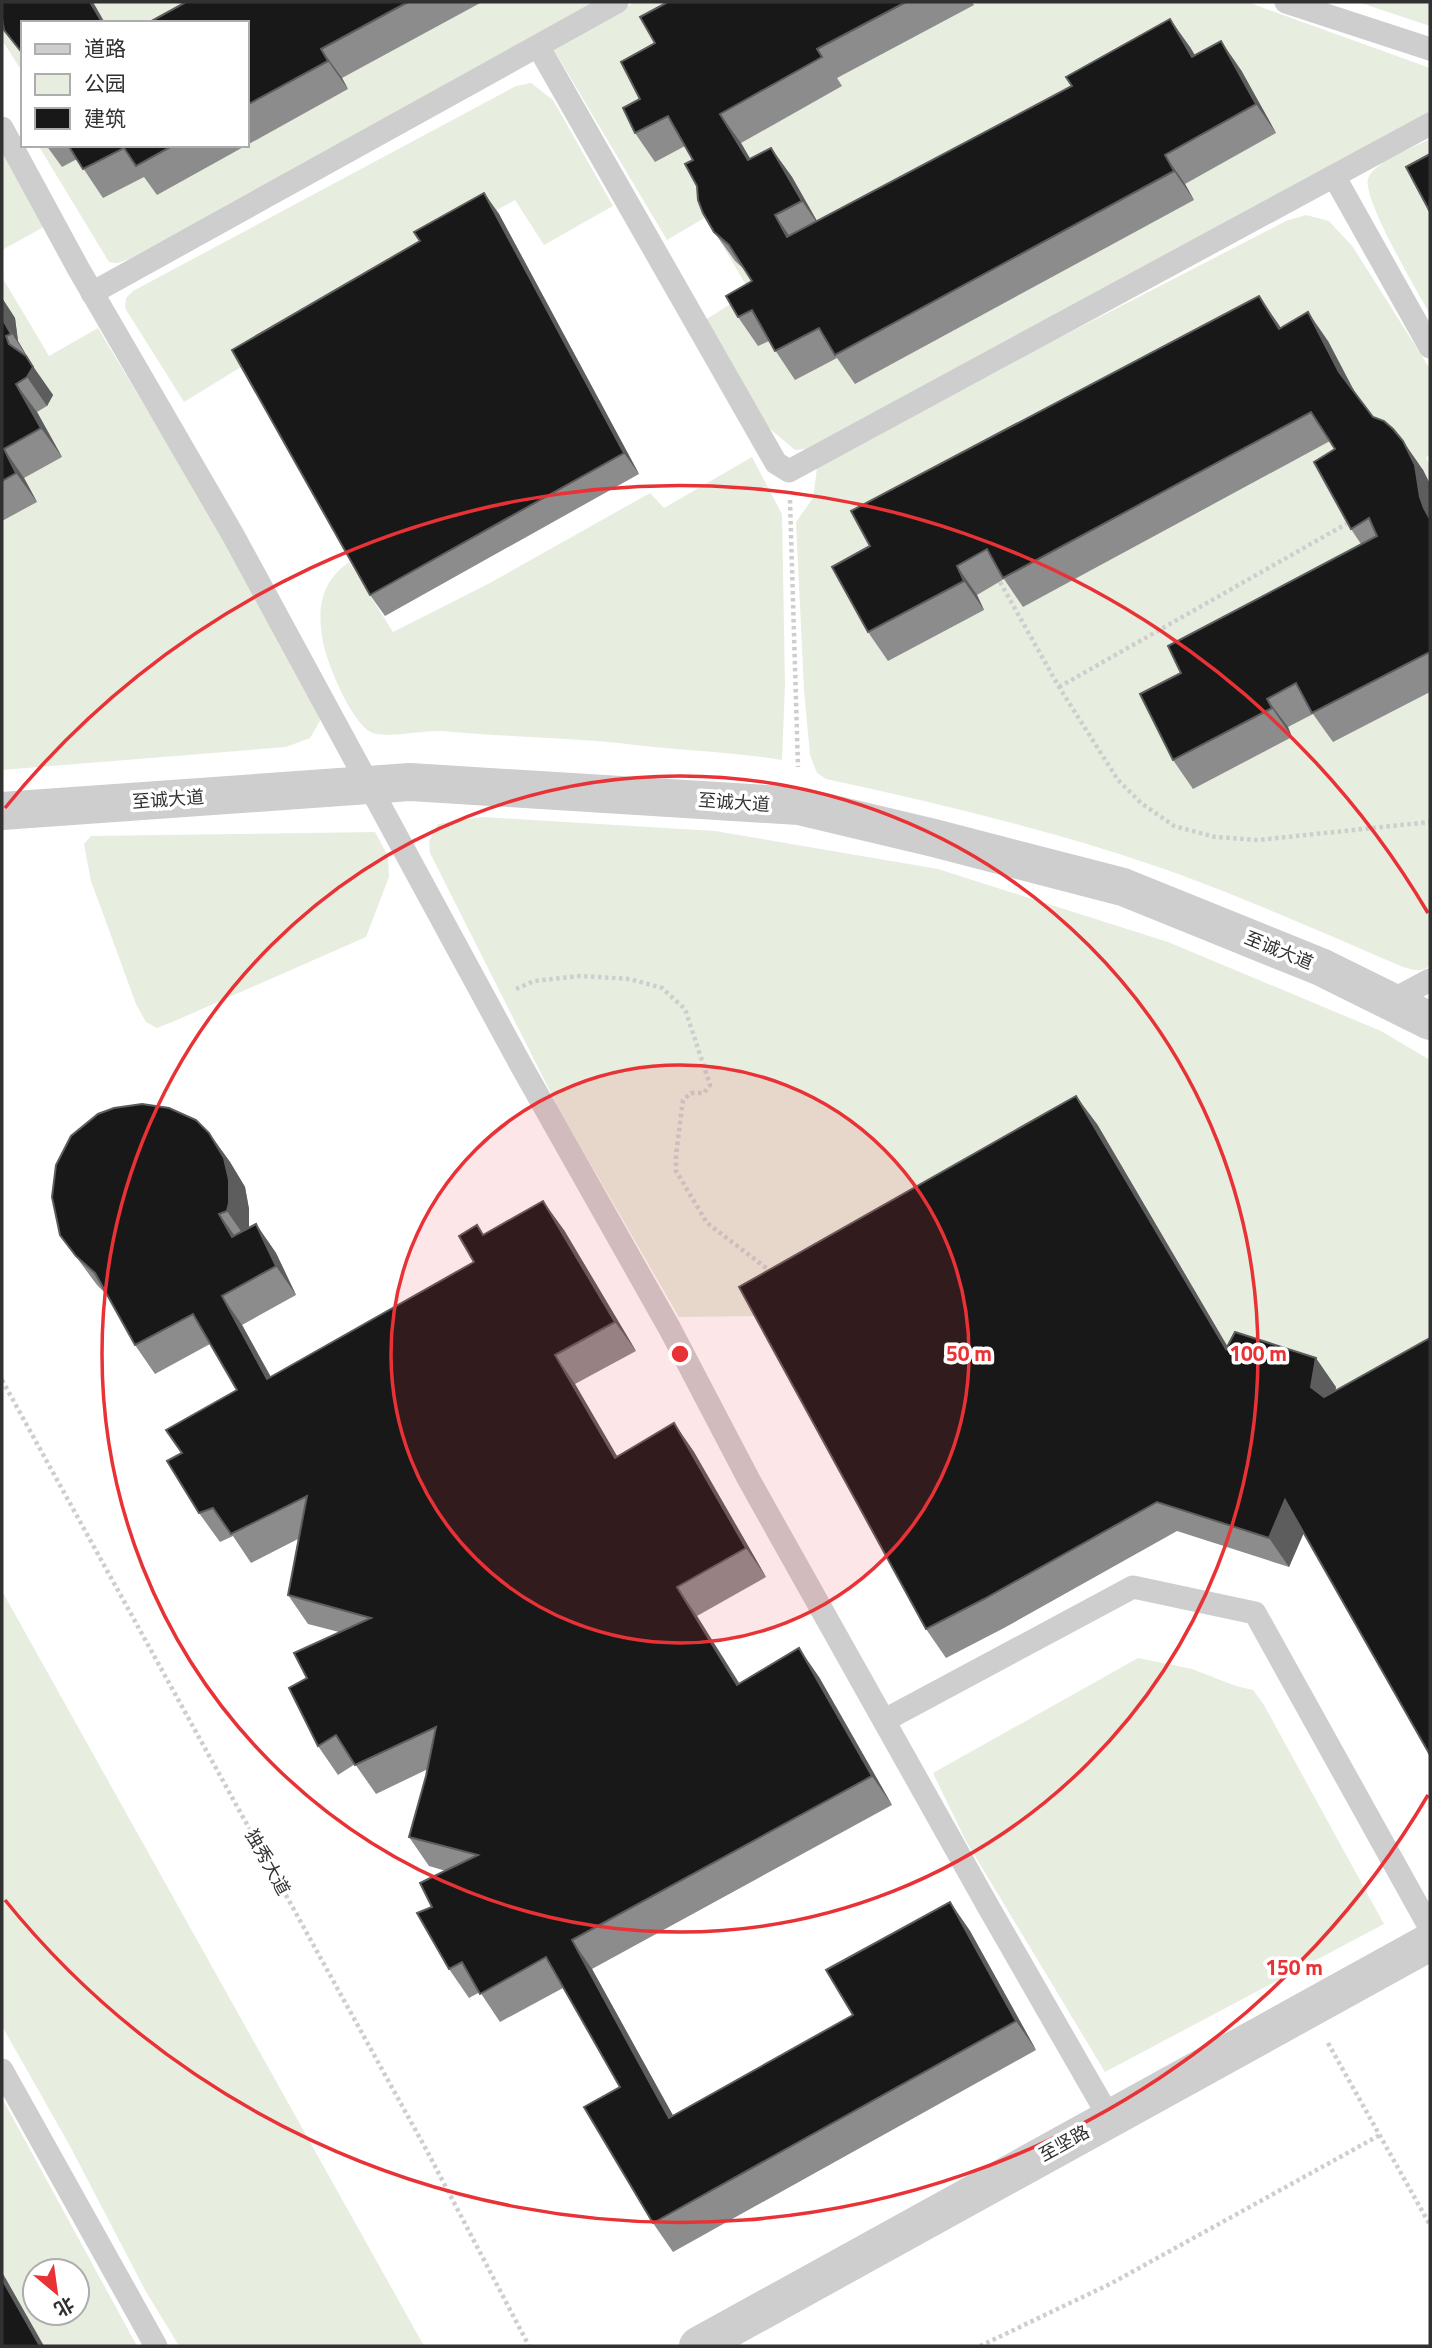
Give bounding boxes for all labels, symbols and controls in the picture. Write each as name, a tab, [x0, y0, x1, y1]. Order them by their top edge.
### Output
legend	[21, 21, 248, 147]
text: 道路	[84, 32, 126, 64]
text: 公园	[84, 67, 126, 99]
text: 建筑	[84, 102, 126, 134]
street label: 至诚大道	[131, 783, 205, 815]
street label: 至诚大道	[697, 786, 771, 818]
street label: 至诚大道	[1241, 924, 1317, 976]
text: 50 m	[946, 1337, 992, 1369]
text: 100 m	[1229, 1337, 1287, 1369]
centre of rings	[668, 1342, 692, 1366]
street label: 独秀大道	[239, 1824, 297, 1900]
text: 150 m	[1265, 1951, 1323, 1983]
street label: 至坚路	[1034, 2118, 1094, 2168]
north arrow	[21, 2257, 91, 2327]
text: 北	[49, 2290, 80, 2325]

